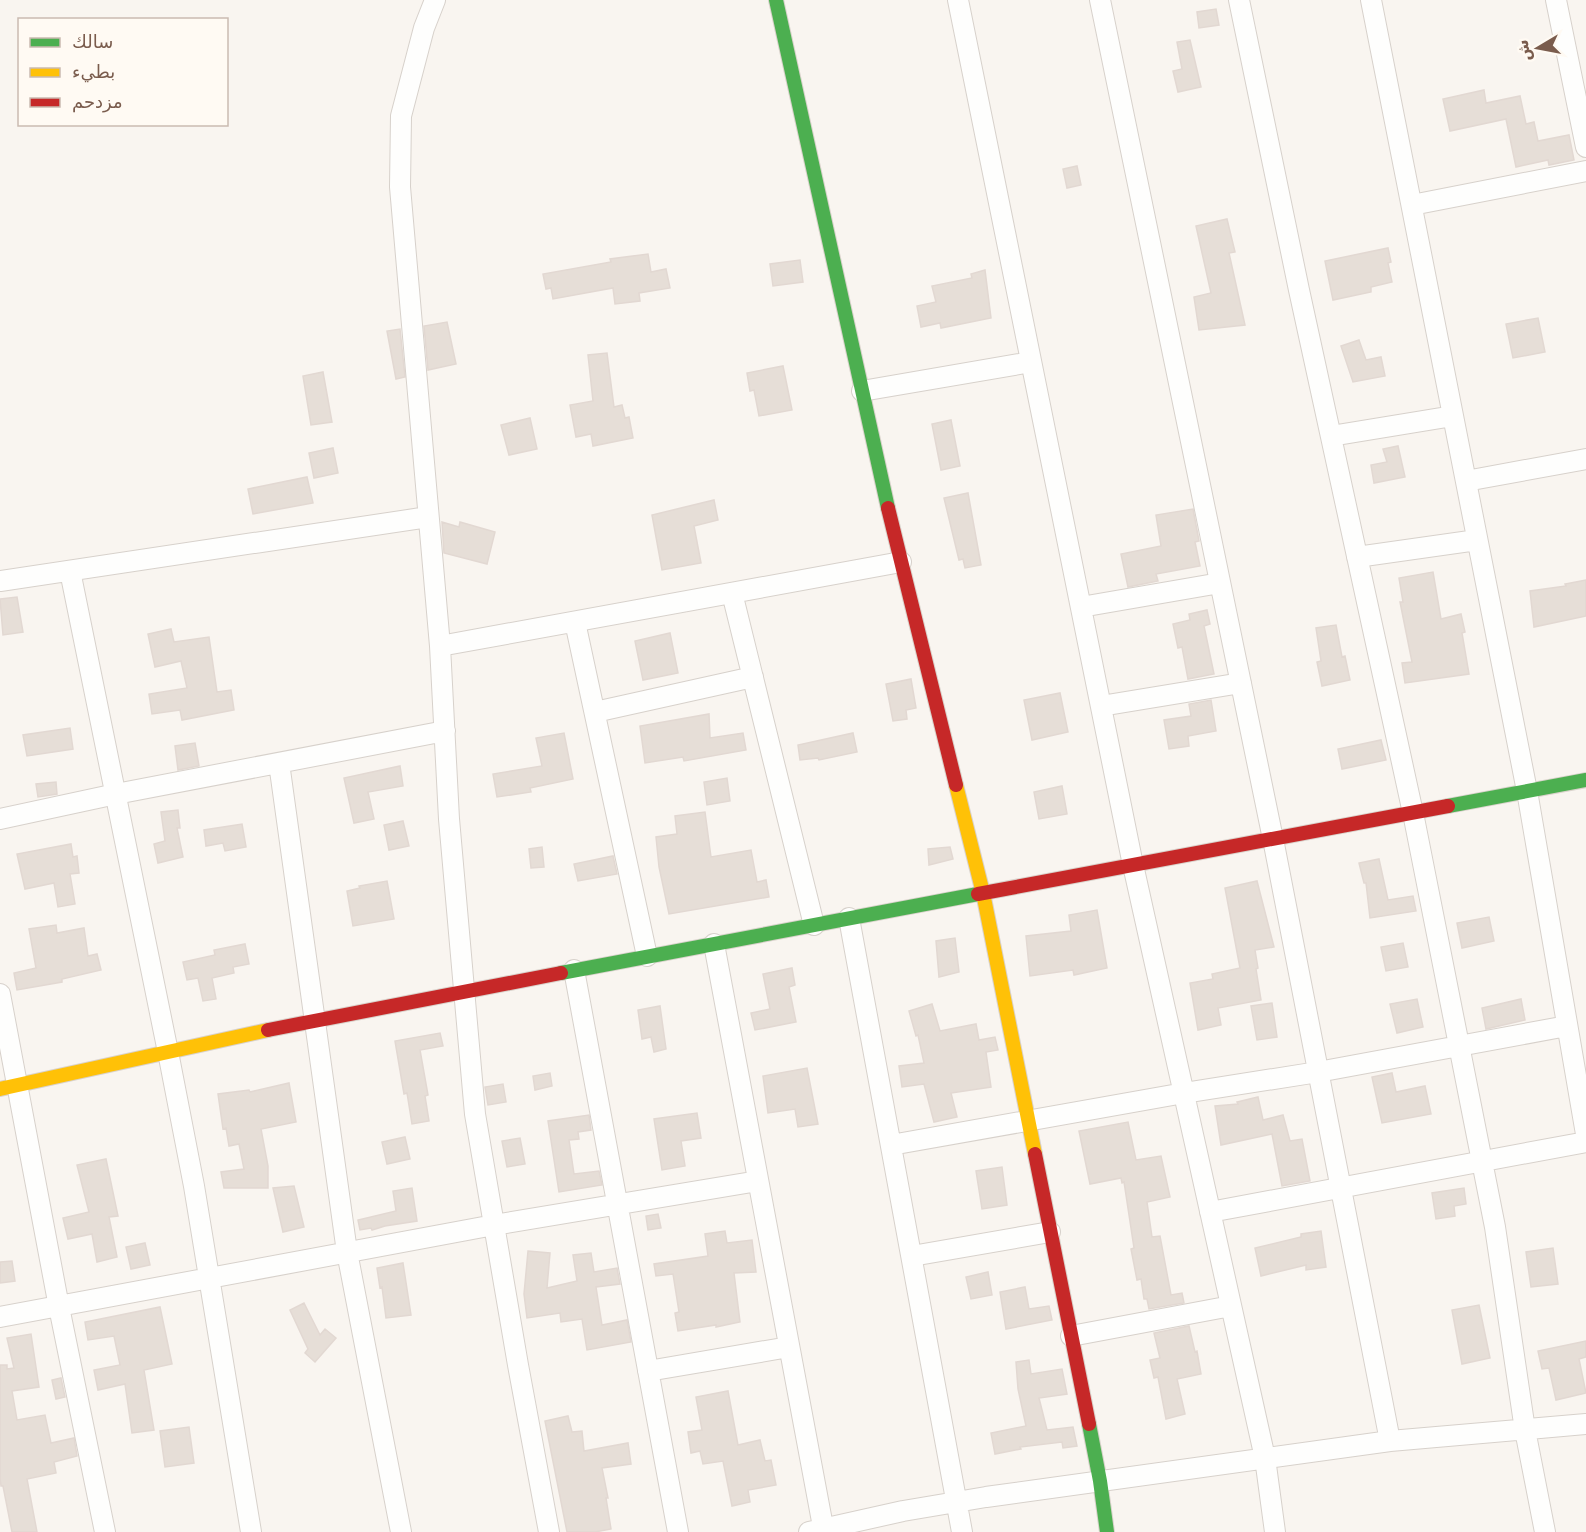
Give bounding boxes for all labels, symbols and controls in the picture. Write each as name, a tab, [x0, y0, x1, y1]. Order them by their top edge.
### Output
legend	[18, 18, 228, 126]
north arrow	[1508, 18, 1568, 78]
text: سالك	[72, 31, 113, 52]
text: ش	[1512, 38, 1535, 63]
text: بطيء	[72, 61, 115, 83]
text: مزدحم	[72, 91, 123, 113]

